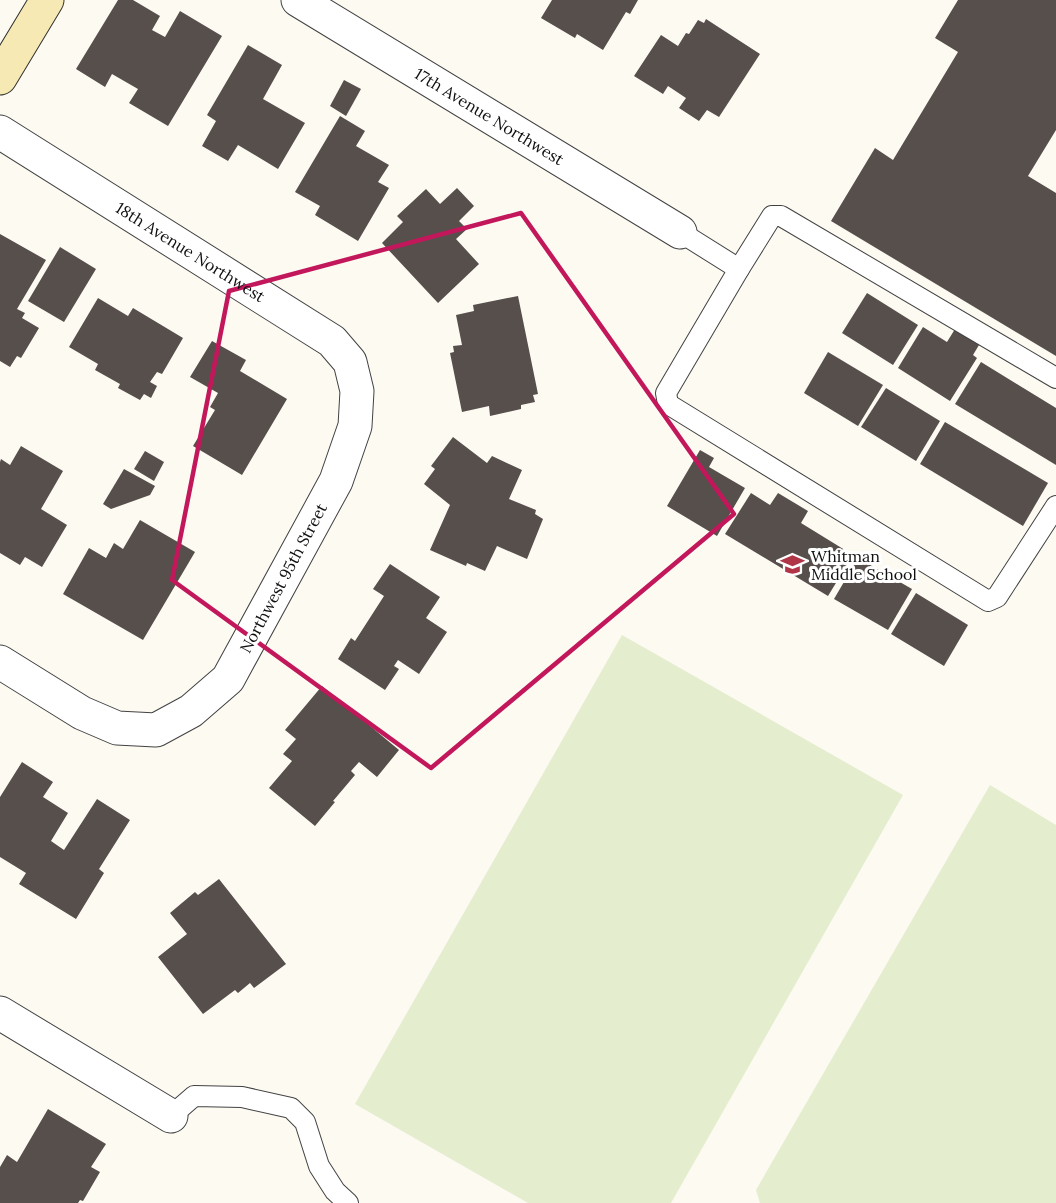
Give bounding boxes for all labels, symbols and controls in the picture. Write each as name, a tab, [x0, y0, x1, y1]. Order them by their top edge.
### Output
street label: 17th Avenue Northwest	[411, 63, 568, 170]
street label: 18th Avenue Northwest	[112, 197, 269, 307]
street label: Northwest 95th Street	[235, 499, 331, 656]
place label: Whitman Middle School	[811, 546, 917, 584]
school or university icon: Whitman Middle School	[780, 552, 806, 578]

